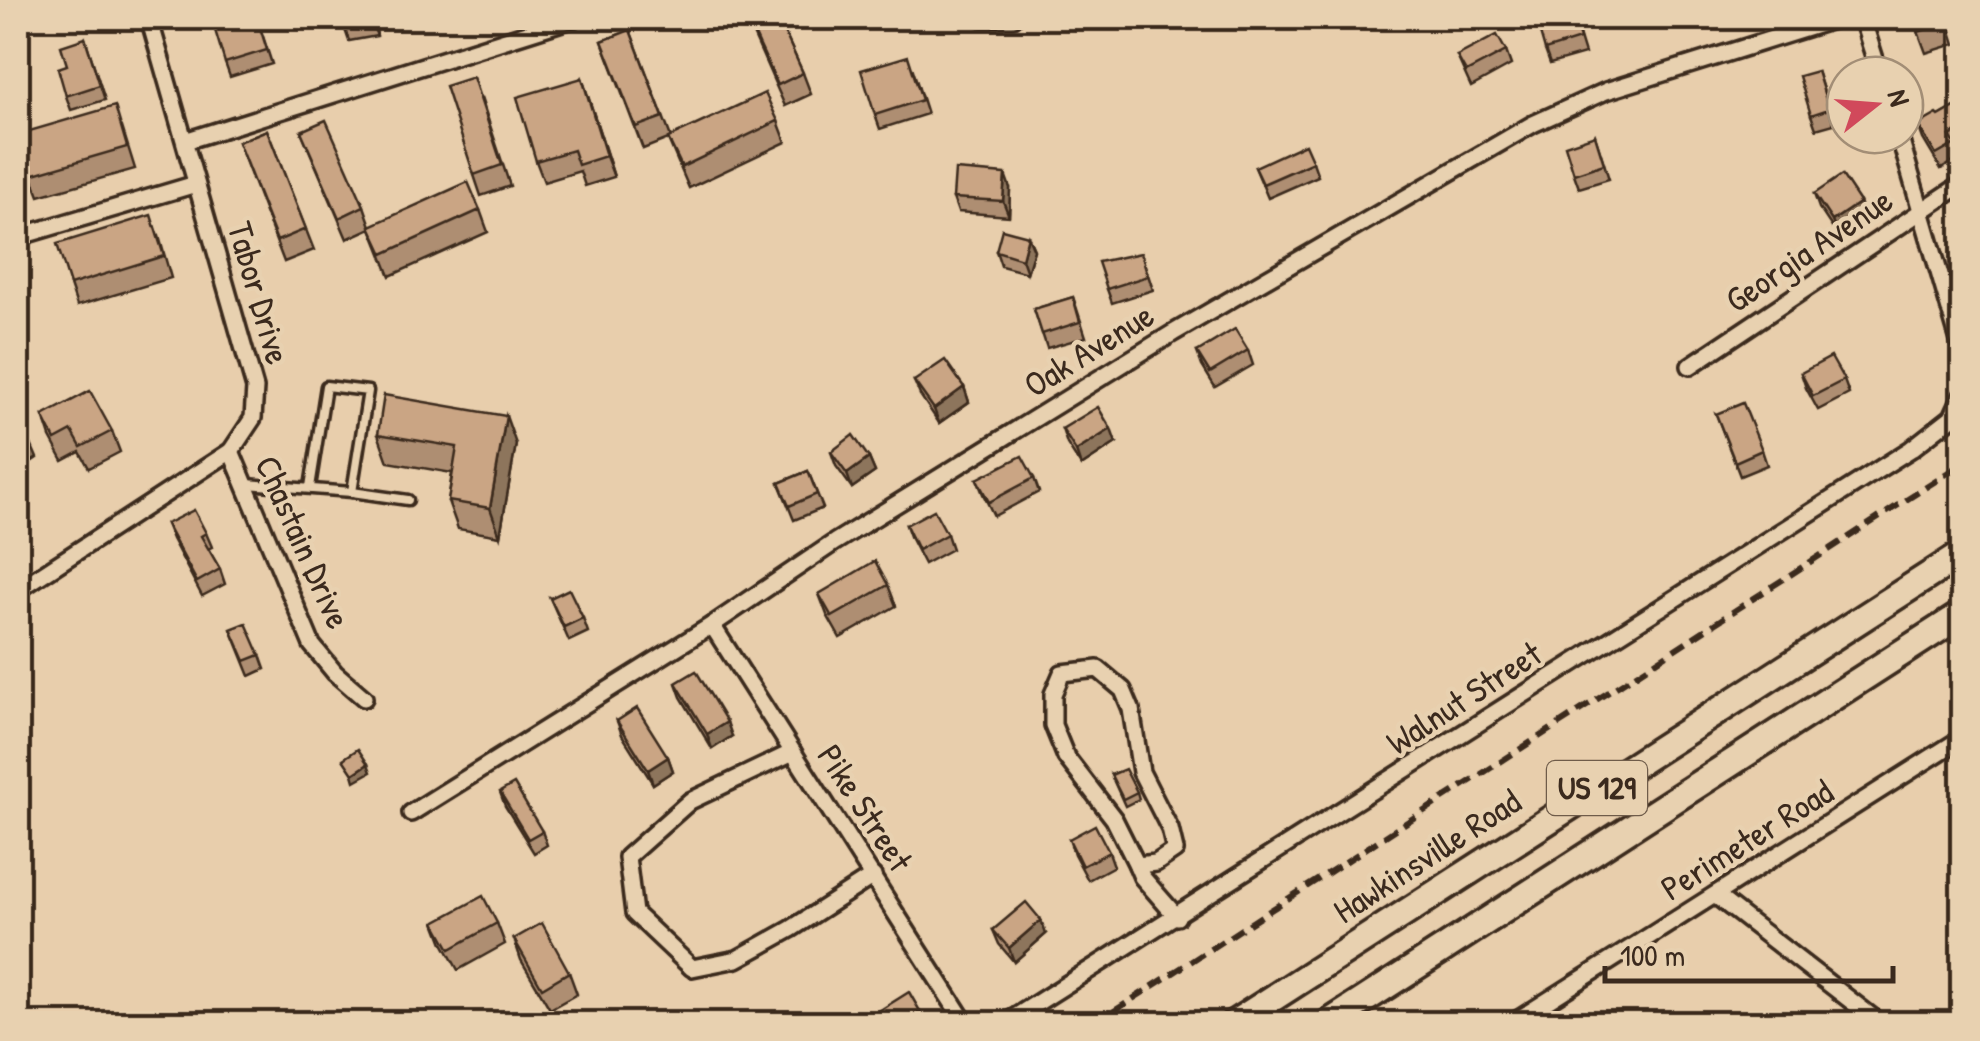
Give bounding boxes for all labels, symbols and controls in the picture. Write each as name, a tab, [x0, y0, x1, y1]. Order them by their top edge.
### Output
north arrow	[1825, 55, 1925, 155]
text: N	[1879, 85, 1919, 110]
street label: Georgia Avenue	[1716, 176, 1902, 323]
street label: Tabor Drive	[217, 216, 302, 370]
street label: Oak Avenue	[1015, 291, 1163, 408]
street label: Chastain Drive	[244, 448, 362, 636]
street label: Walnut Street	[1377, 629, 1551, 765]
street label: Pike Street	[807, 735, 924, 881]
road number: US 129	[1547, 761, 1647, 815]
street label: Perimeter Road	[1652, 768, 1842, 911]
street label: Hawkinsville Road	[1324, 778, 1529, 934]
scale bar	[1605, 921, 1892, 983]
text: 100 m	[1620, 935, 1685, 975]

